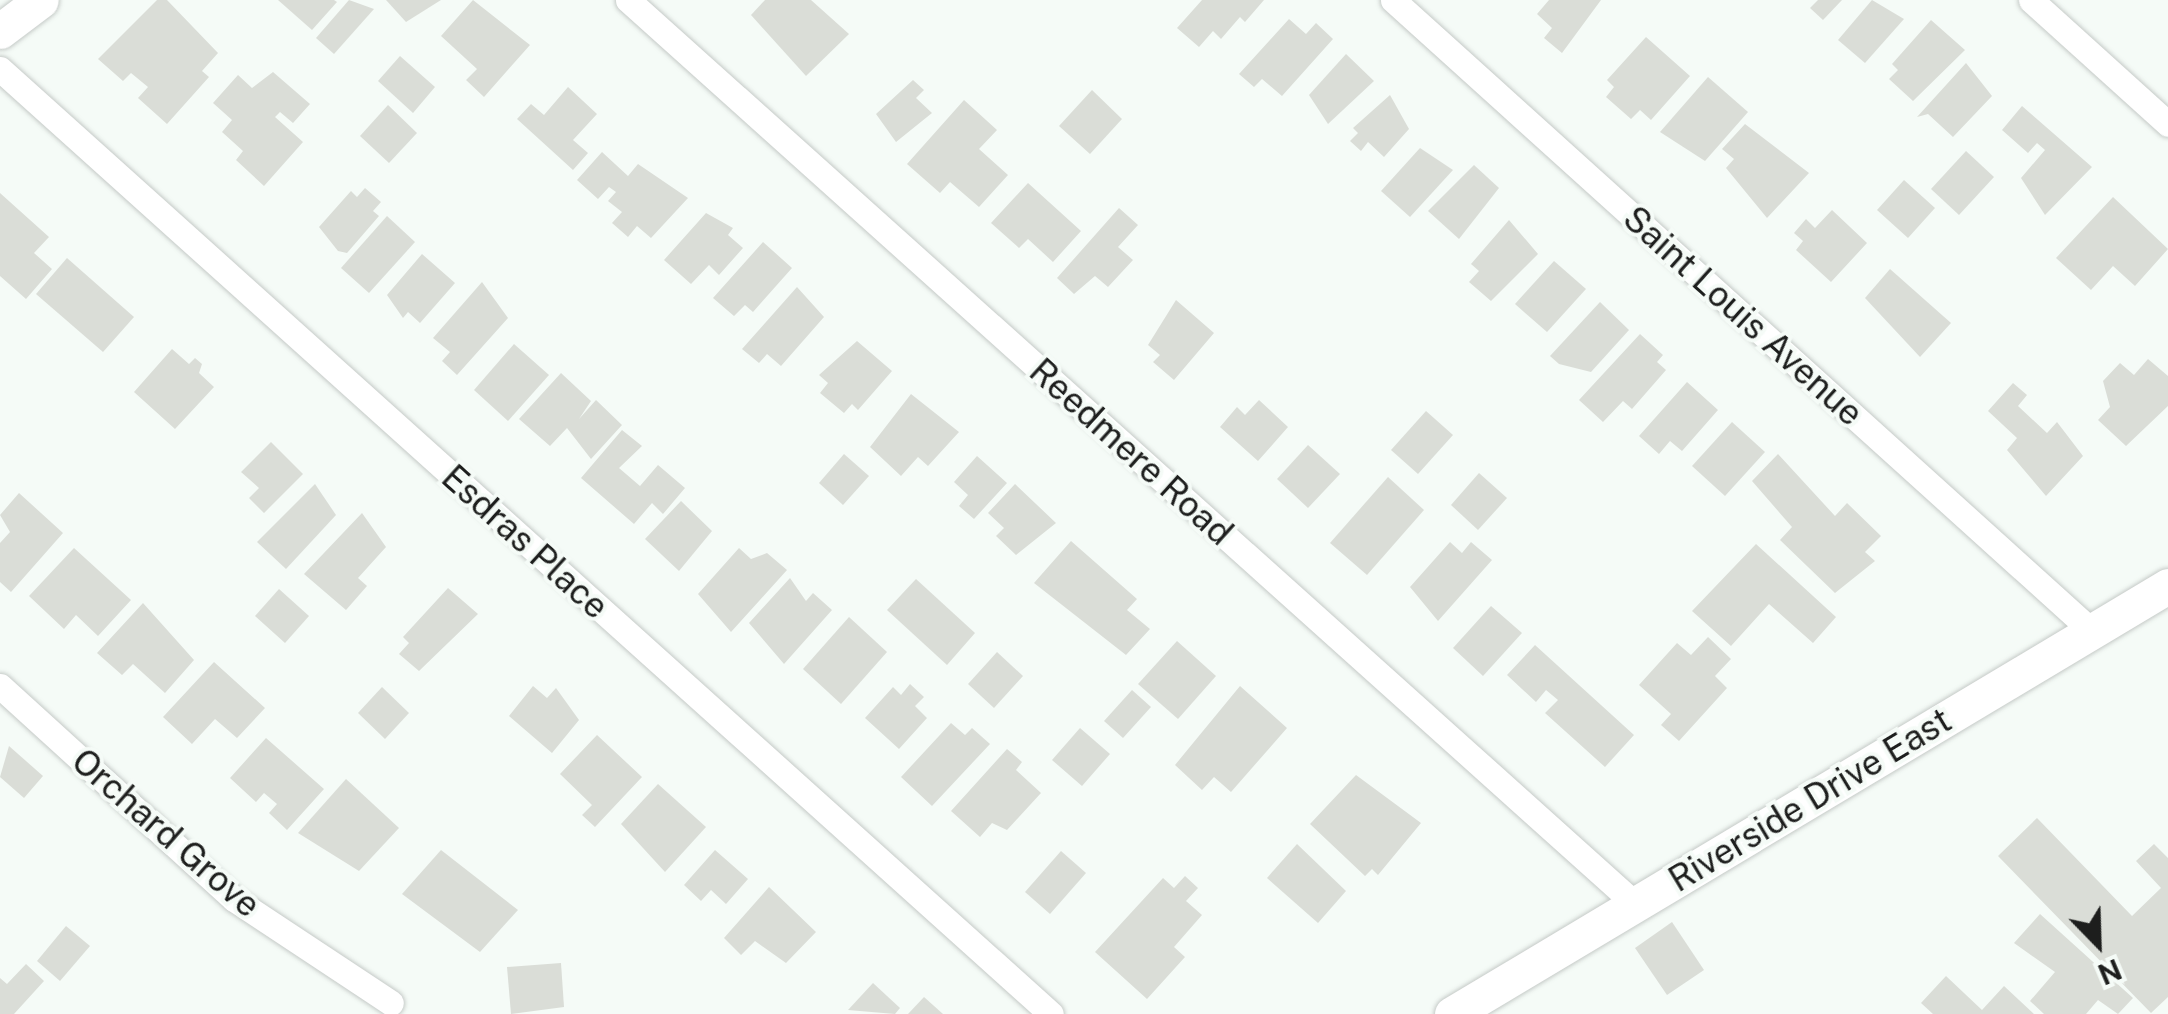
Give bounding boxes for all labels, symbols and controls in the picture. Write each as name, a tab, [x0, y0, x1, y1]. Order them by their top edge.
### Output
street label: Saint Louis Avenue	[1614, 197, 1872, 435]
street label: Reedmere Road	[1021, 350, 1241, 554]
street label: Esdras Place	[433, 456, 617, 628]
street label: Riverside Drive East	[1661, 699, 1959, 901]
street label: Orchard Grove	[63, 740, 269, 926]
north arrow	[2048, 894, 2148, 994]
text: N	[2093, 953, 2126, 992]

